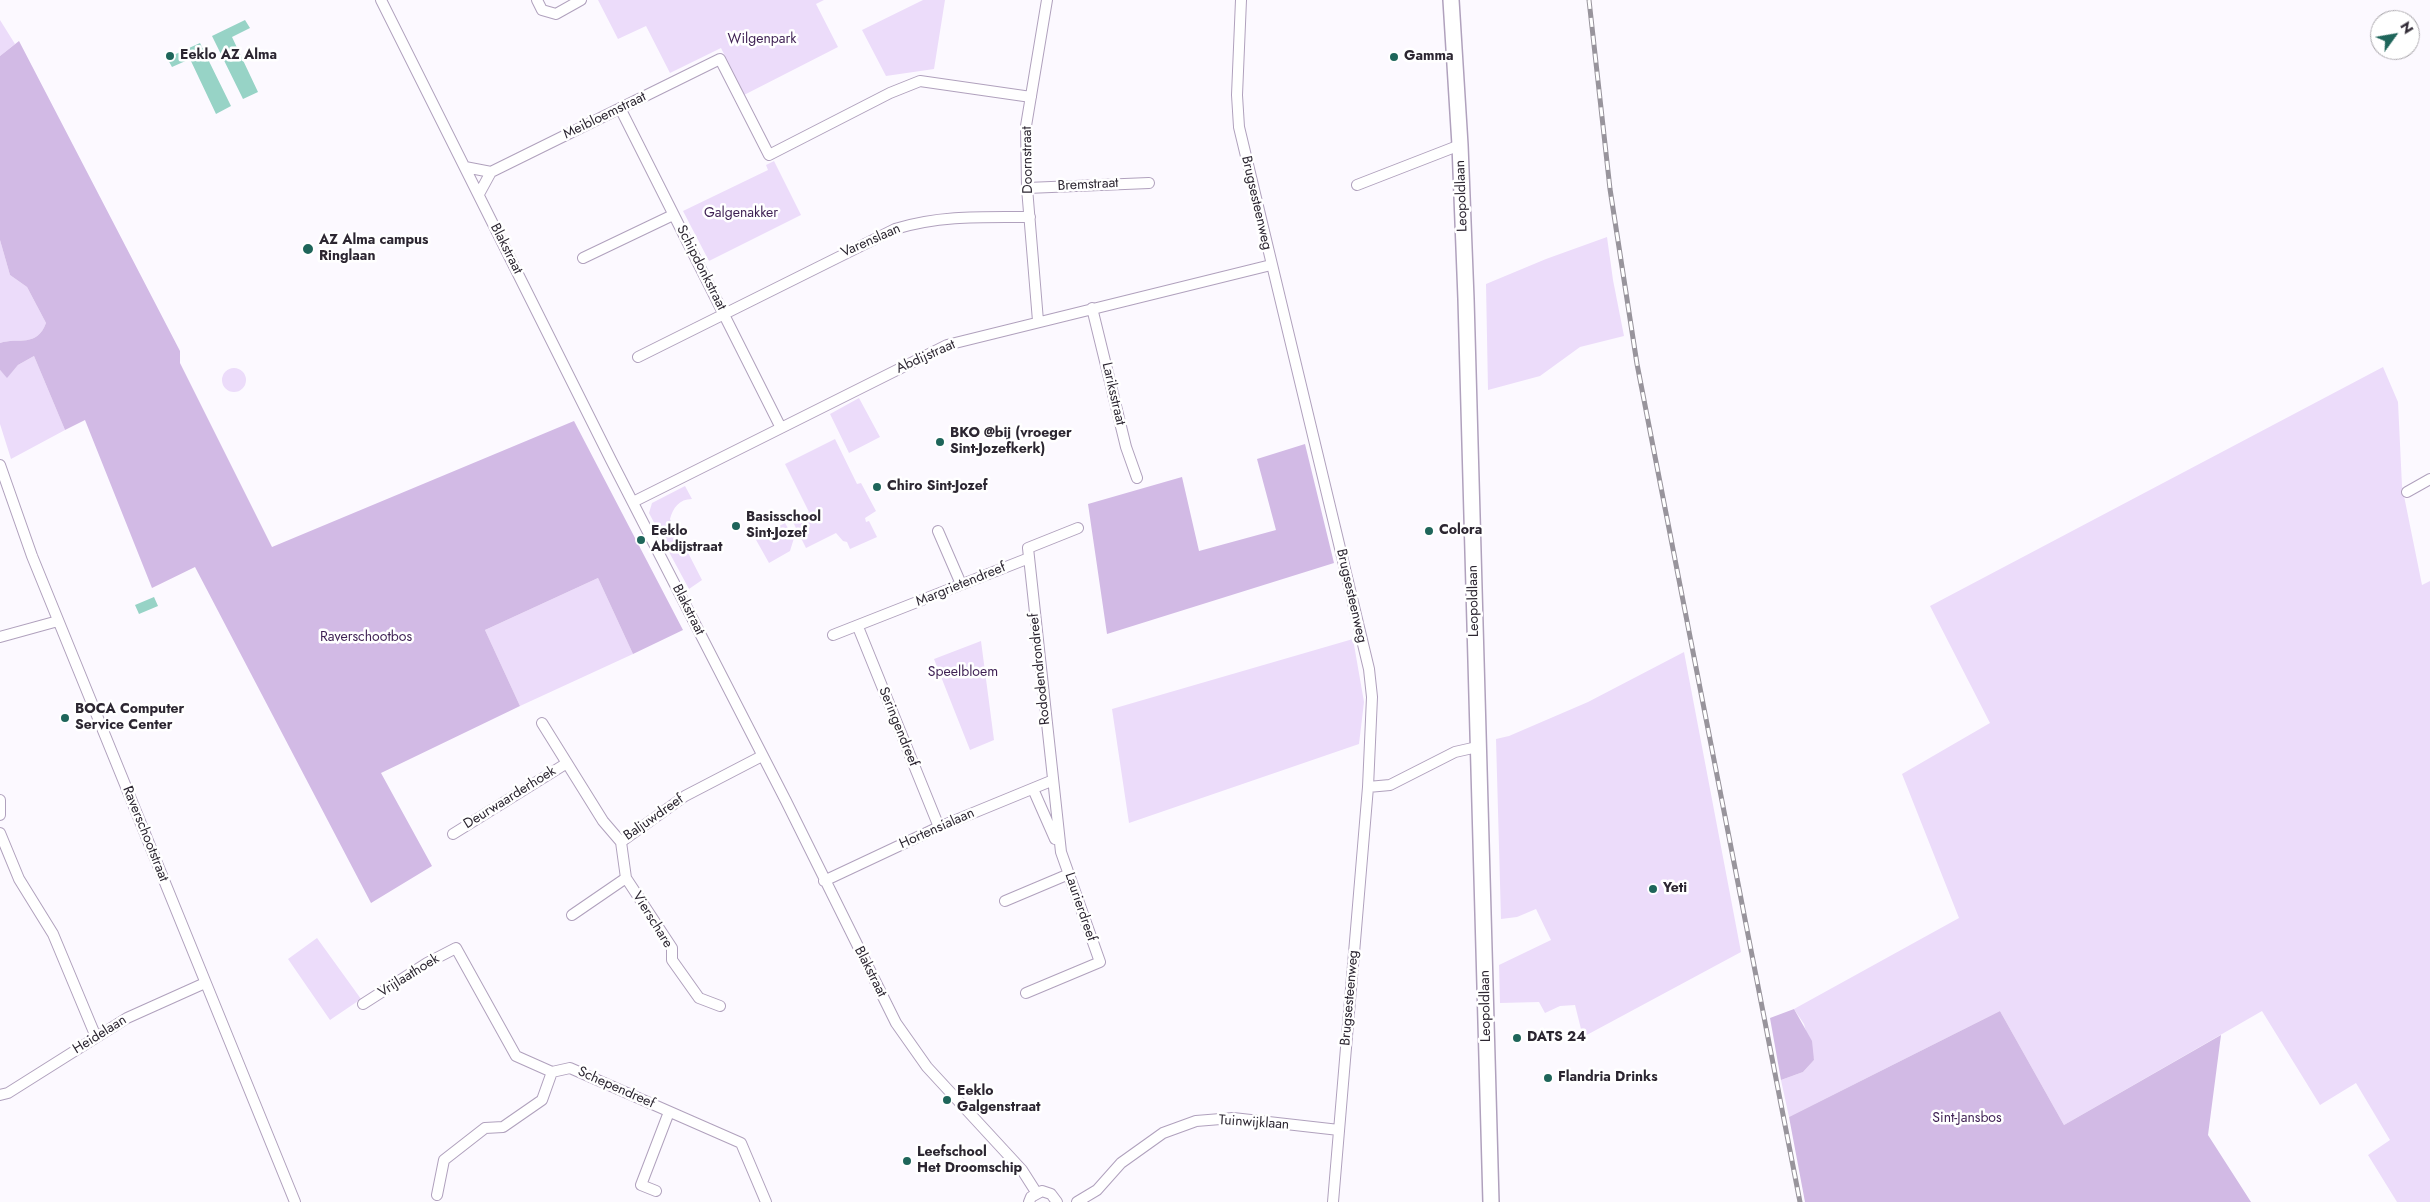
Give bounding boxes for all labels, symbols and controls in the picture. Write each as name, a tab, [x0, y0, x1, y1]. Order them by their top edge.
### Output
north arrow	[2370, 10, 2420, 60]
text: N	[2395, 18, 2418, 38]
park label: Wilgenpark	[728, 32, 796, 48]
place label: Eeklo AZ Alma	[180, 48, 277, 64]
place label: Gamma	[1404, 49, 1453, 65]
marker: Eeklo AZ Alma	[164, 50, 176, 62]
marker: Gamma	[1388, 51, 1400, 63]
street label: Meibloemstraat	[561, 89, 649, 143]
street label: Doornstraat	[1019, 126, 1037, 194]
street label: Brugsesteenweg	[1237, 154, 1275, 252]
street label: Leopoldlaan	[1452, 160, 1472, 232]
street label: Bremstraat	[1057, 175, 1119, 195]
park label: Galgenakker	[704, 206, 778, 222]
street label: Varenslaan	[839, 220, 903, 262]
street label: Blakstraat	[486, 221, 526, 277]
street label: Schipdonkstraat	[672, 223, 730, 313]
place label: AZ Alma campus Ringlaan	[319, 233, 428, 266]
marker: AZ Alma campus Ringlaan	[301, 242, 315, 256]
street label: Abdijstraat	[894, 337, 958, 377]
street label: Lariksstraat	[1098, 361, 1128, 427]
place label: BKO @bij (vroeger Sint-Jozefkerk)	[950, 426, 1072, 458]
marker: BKO @bij (vroeger Sint-Jozefkerk)	[934, 436, 946, 448]
place label: Chiro Sint-Jozef	[887, 479, 987, 495]
marker: Chiro Sint-Jozef	[871, 481, 883, 493]
place label: Basisschool Sint-Jozef	[746, 510, 821, 542]
marker: Basisschool Sint-Jozef	[730, 520, 742, 532]
place label: Colora	[1439, 523, 1482, 539]
place label: Eeklo Abdijstraat	[651, 524, 722, 556]
marker: Colora	[1423, 525, 1435, 537]
marker: Eeklo Abdijstraat	[635, 534, 647, 546]
street label: Brugsesteenweg	[1332, 547, 1370, 645]
street label: Margrietendreef	[914, 559, 1008, 611]
street label: Leopoldlaan	[1465, 565, 1483, 637]
street label: Blakstraat	[668, 582, 708, 638]
street label: Rododendrondreef	[1026, 612, 1054, 726]
park label: Raverschootbos	[320, 630, 412, 646]
park label: Speelbloem	[928, 665, 998, 681]
street label: Seringendreef	[874, 685, 922, 769]
place label: BOCA Computer Service Center	[75, 702, 184, 734]
marker: BOCA Computer Service Center	[59, 712, 71, 724]
street label: Deurwaarderhoek	[461, 763, 559, 833]
street label: Raverschootstraat	[118, 784, 172, 884]
street label: Baljuwdreef	[621, 791, 687, 845]
street label: Hortensialaan	[897, 805, 977, 853]
street label: Laurierdreef	[1060, 870, 1100, 944]
place label: Yeti	[1663, 881, 1687, 897]
marker: Yeti	[1647, 883, 1659, 895]
street label: Vierschare	[628, 889, 676, 951]
street label: Blakstraat	[850, 944, 890, 1000]
street label: Brugsesteenweg	[1337, 949, 1363, 1047]
street label: Vrijlaathoek	[375, 951, 443, 1001]
street label: Leopoldlaan	[1477, 970, 1495, 1042]
street label: Heidelaan	[70, 1012, 130, 1058]
place label: DATS 24	[1527, 1030, 1586, 1046]
marker: DATS 24	[1511, 1032, 1523, 1044]
street label: Schependreef	[575, 1064, 657, 1112]
place label: Flandria Drinks	[1558, 1070, 1658, 1086]
marker: Flandria Drinks	[1542, 1072, 1554, 1084]
place label: Eeklo Galgenstraat	[957, 1084, 1040, 1116]
marker: Eeklo Galgenstraat	[941, 1094, 953, 1106]
park label: Sint-Jansbos	[1932, 1111, 2002, 1127]
street label: Tuinwijklaan	[1218, 1112, 1290, 1134]
place label: Leefschool Het Droomschip	[917, 1145, 1022, 1178]
marker: Leefschool Het Droomschip	[901, 1155, 913, 1167]

